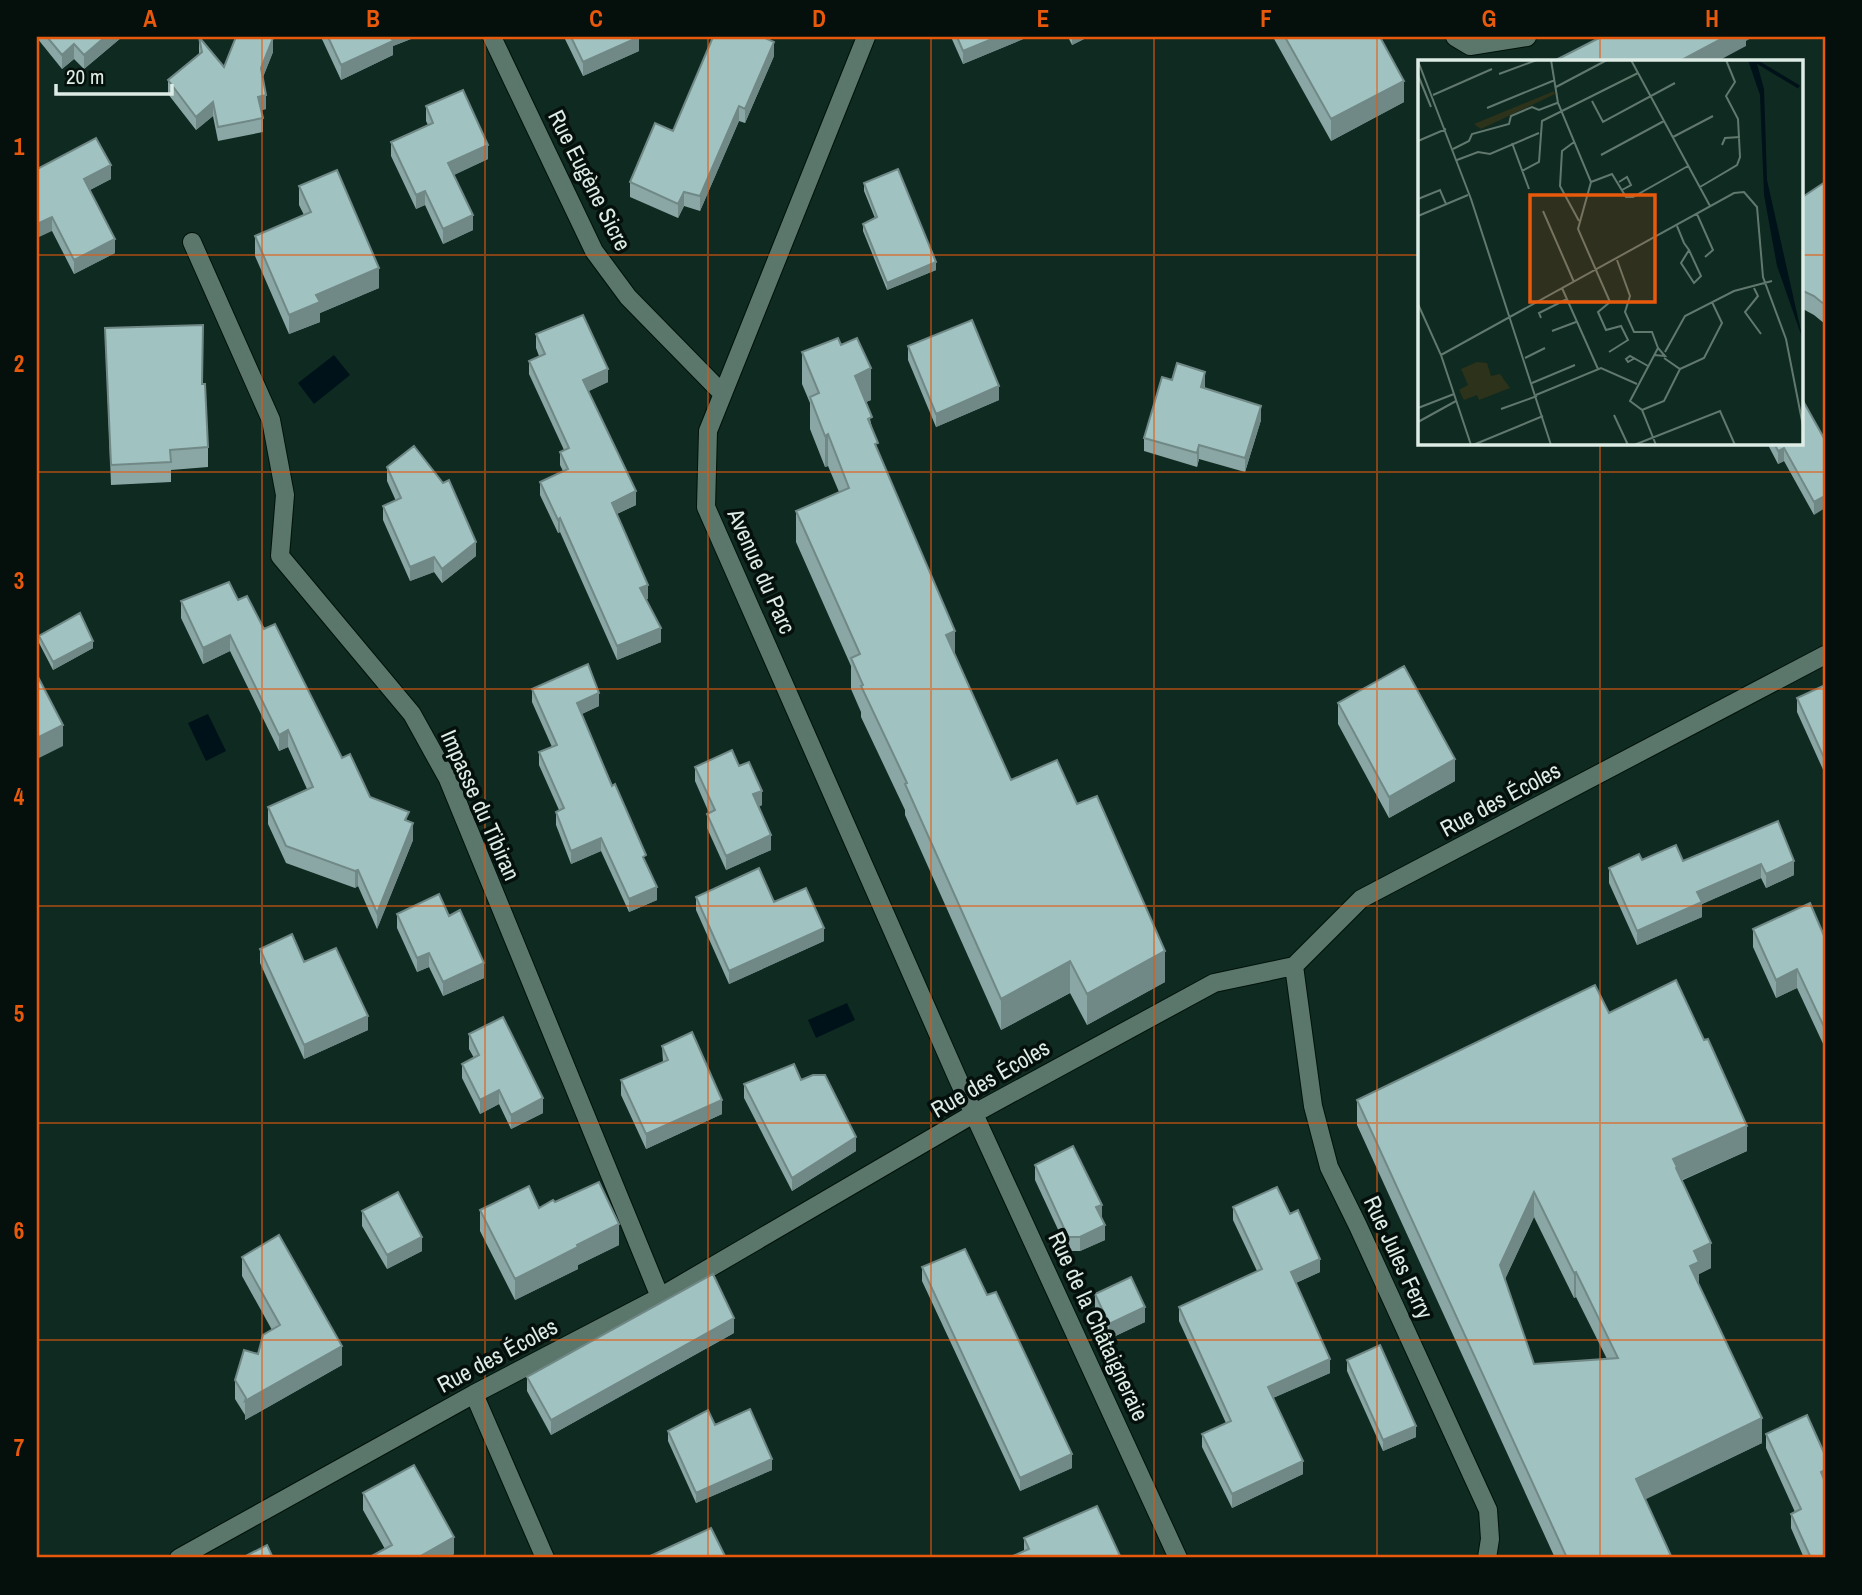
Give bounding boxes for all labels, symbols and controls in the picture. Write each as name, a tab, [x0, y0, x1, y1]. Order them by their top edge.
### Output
text: A	[143, 3, 157, 34]
text: B	[366, 3, 380, 34]
text: C	[589, 3, 603, 34]
text: D	[812, 3, 826, 34]
text: E	[1037, 3, 1049, 34]
text: F	[1260, 3, 1272, 34]
text: G	[1482, 3, 1496, 34]
text: H	[1705, 3, 1719, 34]
scale bar	[56, 52, 172, 96]
inset map	[1418, 60, 1802, 444]
text: 20 m	[66, 62, 104, 91]
street label: Rue Eugène Sicre	[541, 104, 639, 256]
text: 1	[14, 131, 25, 162]
text: 2	[14, 348, 24, 379]
street label: Avenue du Parc	[720, 503, 803, 638]
text: 3	[14, 565, 24, 596]
street label: Impasse du Tibiran	[434, 725, 528, 885]
street label: Rue des Écoles	[1434, 754, 1566, 844]
text: 4	[14, 781, 25, 812]
text: 5	[14, 998, 24, 1029]
street label: Rue des Écoles	[925, 1032, 1055, 1124]
street label: Rue Jules Ferry	[1357, 1191, 1441, 1324]
text: 6	[14, 1215, 24, 1246]
street label: Rue de la Châtaigneraie	[1042, 1226, 1156, 1426]
street label: Rue des Écoles	[431, 1310, 563, 1400]
text: 7	[14, 1432, 24, 1463]

